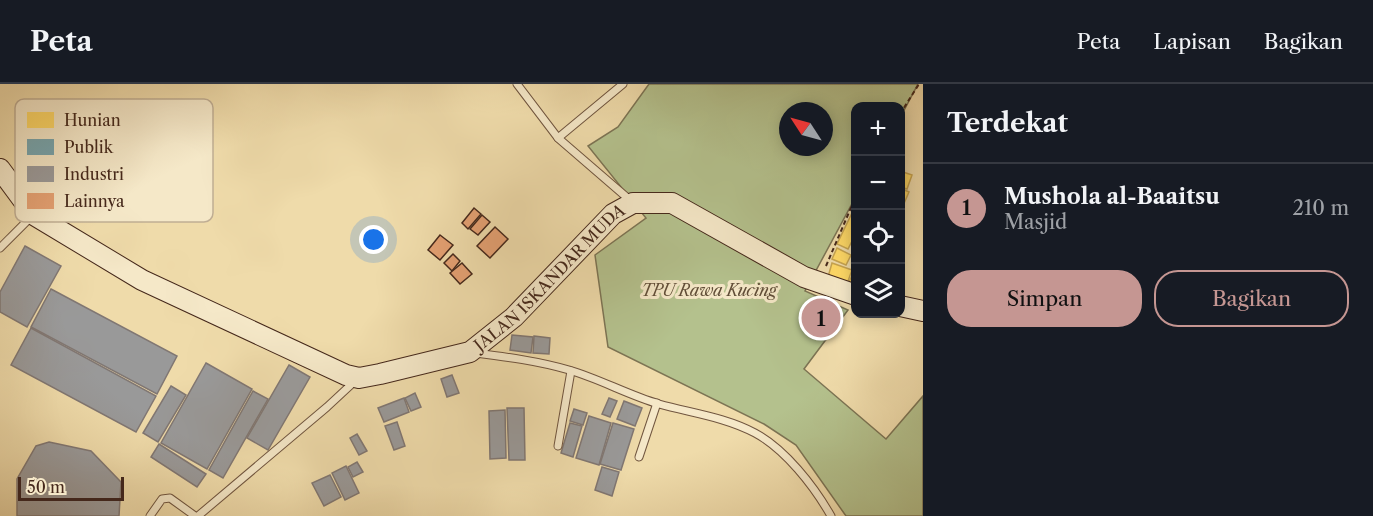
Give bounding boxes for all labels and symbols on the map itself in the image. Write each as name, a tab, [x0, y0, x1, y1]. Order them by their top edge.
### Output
legend	[15, 99, 213, 222]
north arrow	[779, 102, 833, 156]
text: Hunian	[64, 110, 121, 130]
text: Publik	[64, 137, 114, 157]
text: Industri	[64, 164, 124, 184]
text: Lainnya	[64, 191, 125, 211]
street label: JALAN ISKANDAR MUDA	[468, 199, 629, 357]
your location	[359, 225, 388, 254]
park label: TPU Rawa Kucing	[641, 280, 779, 300]
pin: 1	[802, 296, 840, 340]
scale bar	[18, 474, 124, 502]

